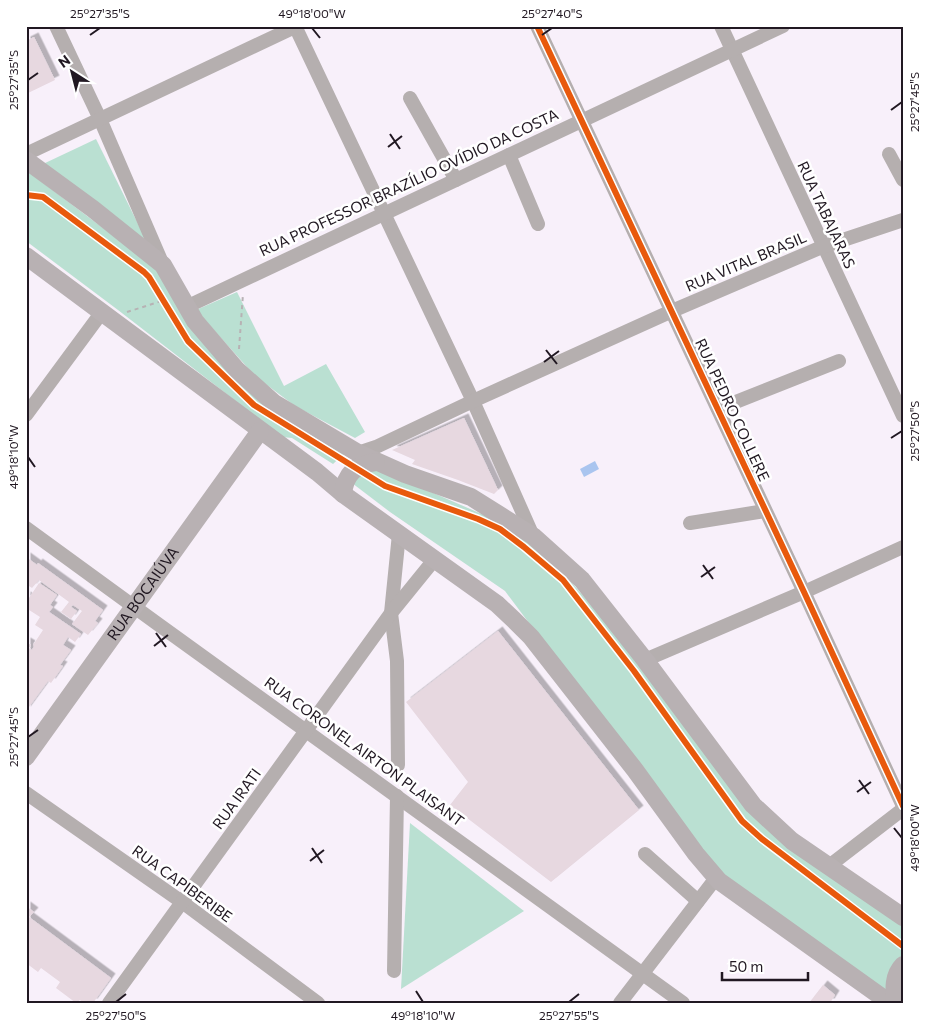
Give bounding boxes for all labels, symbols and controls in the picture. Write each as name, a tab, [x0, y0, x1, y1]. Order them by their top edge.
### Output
text: 25°27'35"S	[70, 6, 130, 20]
text: 49°18'00"W	[278, 6, 346, 20]
text: 25°27'40"S	[521, 6, 583, 20]
north arrow	[48, 48, 98, 98]
text: 25°27'35"S	[6, 50, 20, 110]
text: N	[55, 51, 73, 71]
text: 25°27'45"S	[907, 72, 921, 132]
street label: RUA PROFESSOR BRAZÍLIO OVÍDIO DA COSTA	[256, 104, 561, 260]
street label: RUA TABAJARAS	[794, 158, 860, 271]
street label: RUA VITAL BRASIL	[682, 227, 809, 295]
street label: RUA PEDRO COLLERE	[692, 335, 774, 484]
text: 25°27'50"S	[907, 401, 921, 461]
text: 49°18'10"W	[6, 425, 20, 489]
street label: RUA BOCAIÚVA	[103, 543, 182, 643]
street label: RUA CORONEL AIRTON PLAISANT	[261, 673, 468, 830]
text: 25°27'45"S	[6, 707, 20, 767]
street label: RUA IRATI	[208, 765, 264, 832]
text: 49°18'00"W	[907, 804, 921, 872]
street label: RUA CAPIBERIBE	[129, 841, 236, 926]
scale bar	[722, 949, 808, 981]
text: 50 m	[729, 957, 763, 975]
text: 25°27'50"S	[86, 1008, 146, 1022]
text: 49°18'10"W	[391, 1008, 455, 1022]
text: 25°27'55"S	[539, 1008, 599, 1022]

